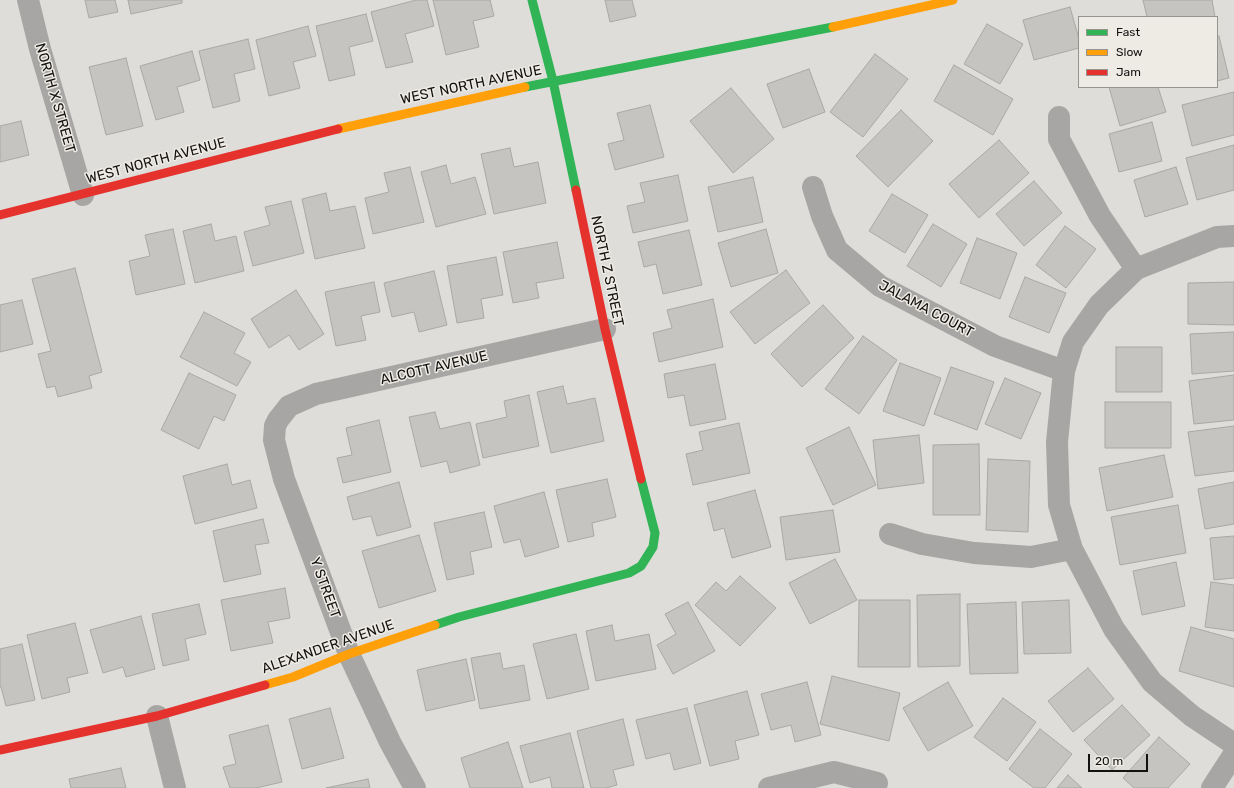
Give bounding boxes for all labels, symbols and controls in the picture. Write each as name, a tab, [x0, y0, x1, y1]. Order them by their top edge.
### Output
legend	[1078, 16, 1218, 88]
text: Fast	[1116, 25, 1140, 39]
street label: NORTH X STREET	[31, 41, 79, 155]
text: Slow	[1116, 45, 1143, 59]
street label: WEST NORTH AVENUE	[399, 62, 543, 108]
text: Jam	[1116, 65, 1141, 79]
street label: WEST NORTH AVENUE	[84, 134, 228, 188]
street label: NORTH Z STREET	[587, 214, 627, 328]
street label: JALAMA COURT	[876, 277, 976, 341]
street label: ALCOTT AVENUE	[379, 347, 489, 389]
street label: Y STREET	[306, 555, 344, 621]
street label: ALEXANDER AVENUE	[260, 616, 396, 678]
scale bar	[1090, 746, 1150, 772]
text: 20 m	[1095, 754, 1123, 768]

